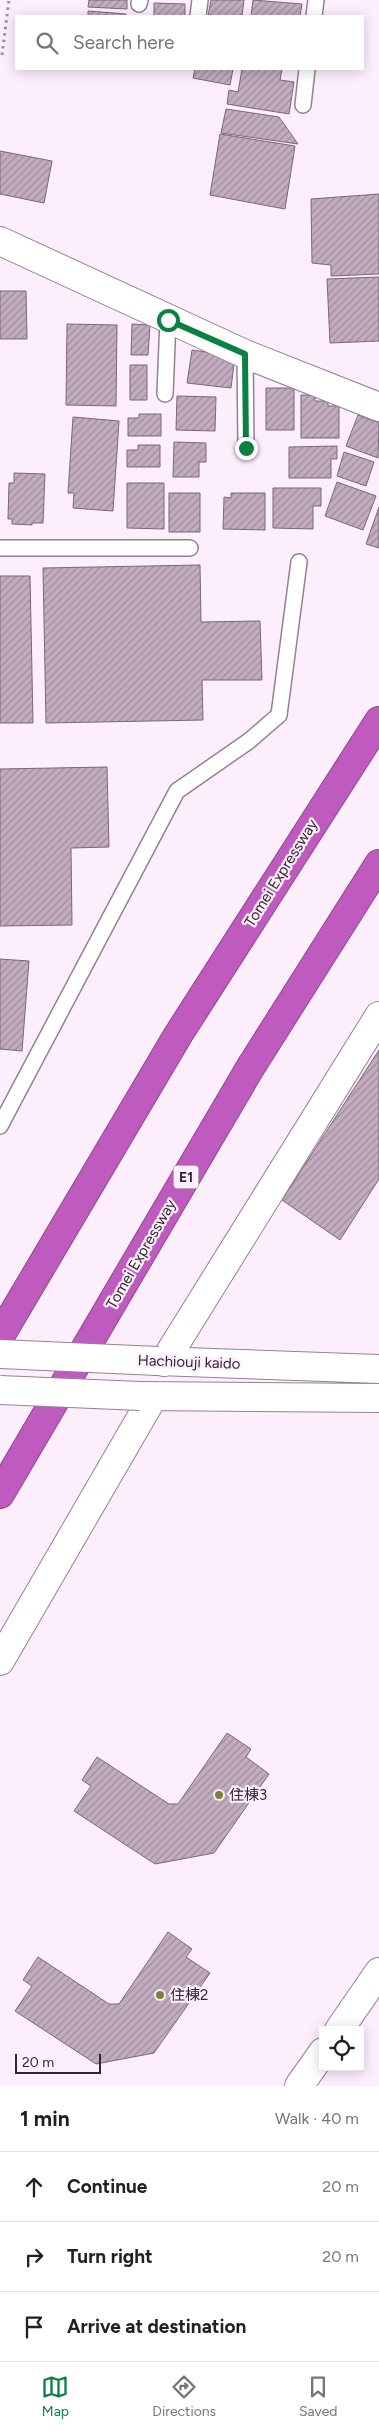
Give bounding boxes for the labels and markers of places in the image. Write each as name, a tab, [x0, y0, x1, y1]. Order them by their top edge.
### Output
place label: 住棟3	[229, 1786, 267, 1804]
marker: 住棟3	[213, 1789, 225, 1801]
place label: 住棟2	[170, 1986, 208, 2004]
marker: 住棟2	[154, 1989, 166, 2001]

